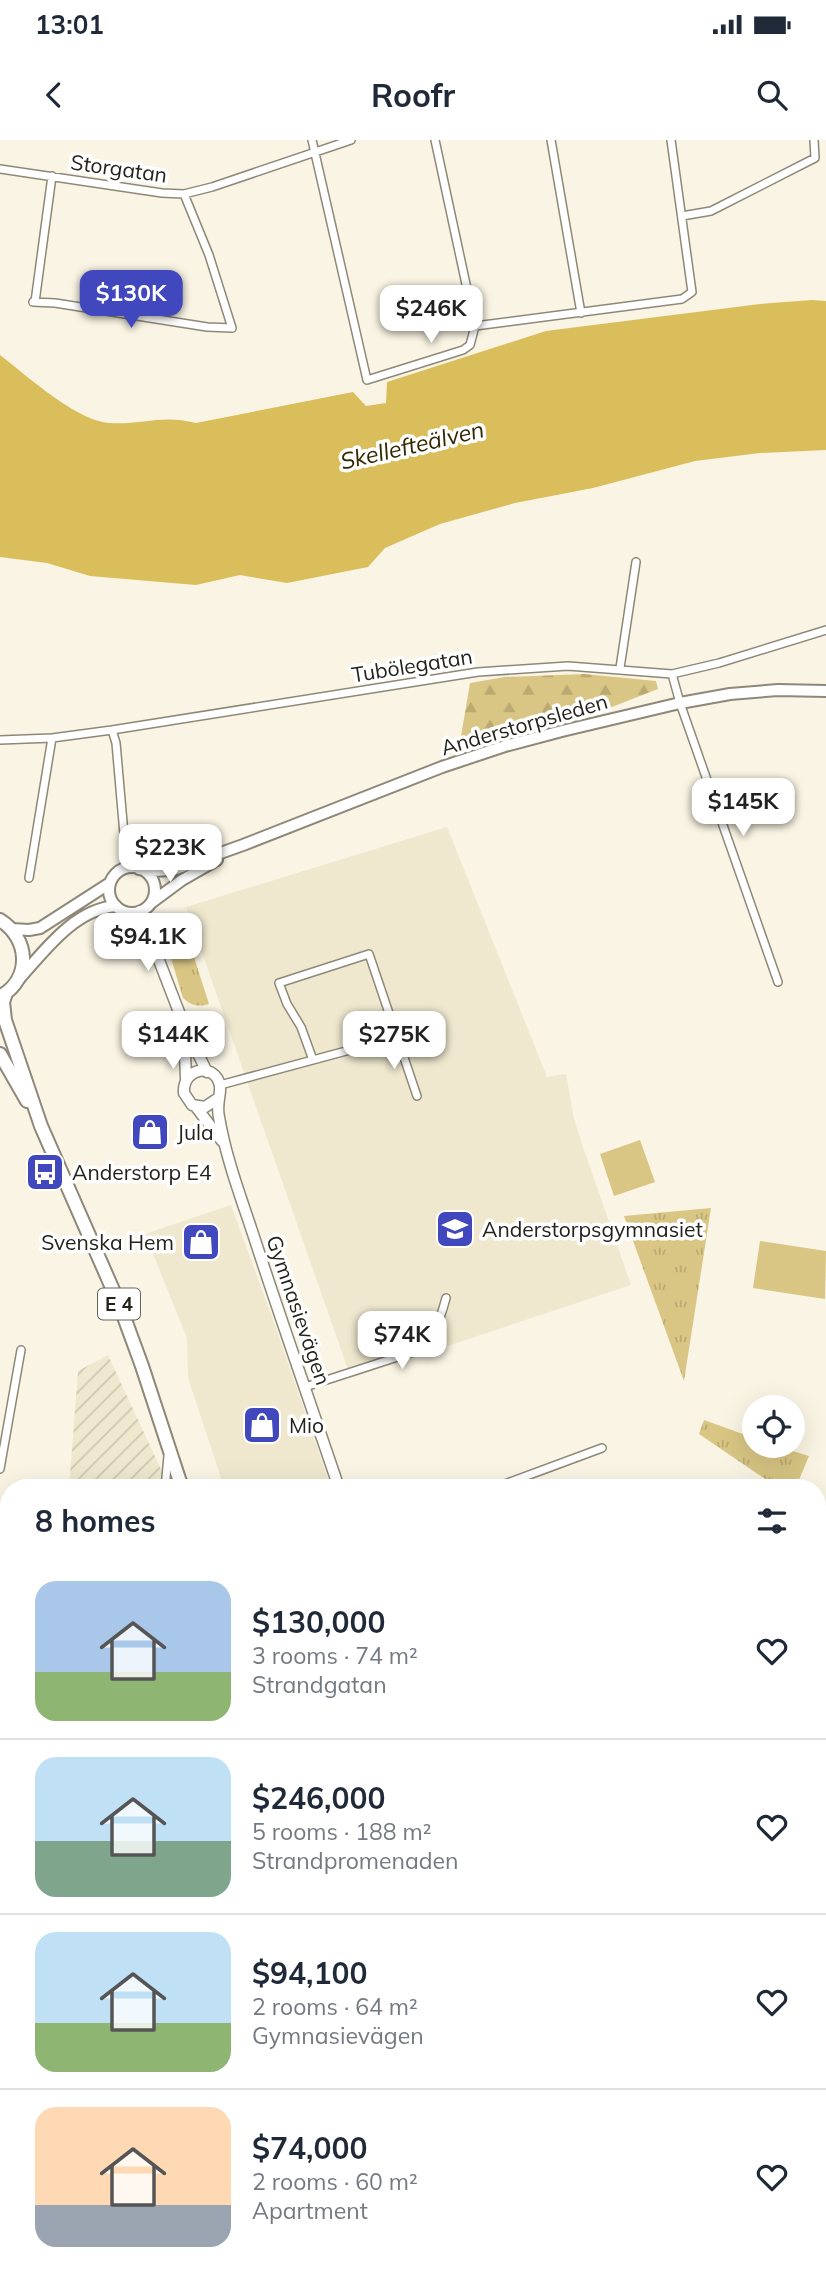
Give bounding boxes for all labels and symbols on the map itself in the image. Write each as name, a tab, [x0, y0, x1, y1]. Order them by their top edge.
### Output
street label: Storgatan	[69, 148, 169, 188]
pin: $130K	[82, 270, 180, 330]
pin: $246K	[382, 286, 480, 345]
water label: Skellefteälven	[337, 414, 487, 476]
street label: Tubölegatan	[350, 643, 474, 687]
street label: Anderstorpsleden	[438, 688, 610, 760]
pin: $145K	[694, 778, 792, 838]
pin: $223K	[121, 824, 219, 884]
pin: $94.1K	[91, 914, 205, 973]
pin: $144K	[124, 1012, 222, 1071]
pin: $275K	[345, 1012, 443, 1071]
shop icon: Jula	[129, 1111, 171, 1153]
place label: Jula	[177, 1119, 214, 1145]
bus stop icon: Anderstorp E4	[24, 1151, 66, 1193]
place label: Anderstorp E4	[72, 1159, 212, 1185]
school or university icon: Anderstorpsgymnasiet	[434, 1208, 476, 1250]
place label: Anderstorpsgymnasiet	[482, 1216, 703, 1242]
shop icon: Svenska Hem	[180, 1221, 222, 1263]
place label: Svenska Hem	[41, 1229, 174, 1255]
street label: Gymnasievägen	[261, 1232, 337, 1388]
road number: E 4	[98, 1288, 140, 1320]
pin: $74K	[361, 1312, 443, 1371]
shop icon: Mio	[241, 1404, 283, 1446]
place label: Mio	[289, 1412, 324, 1438]

